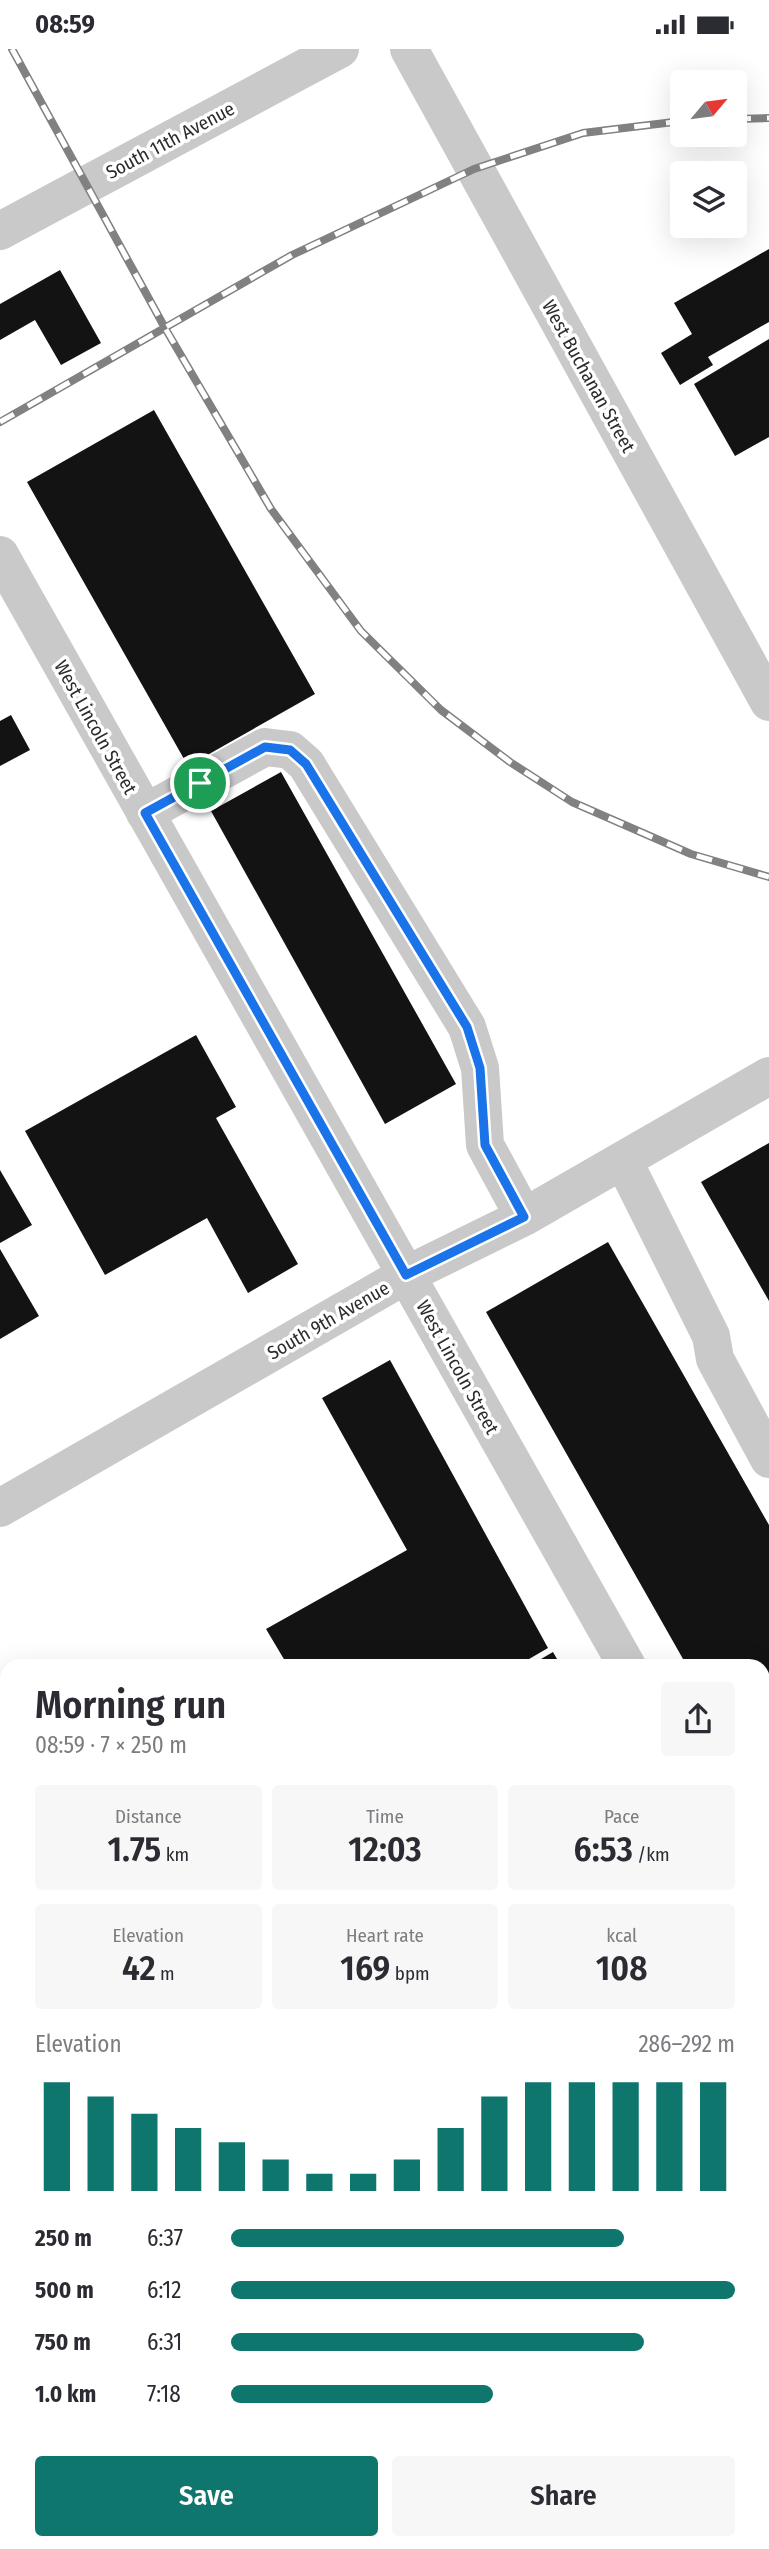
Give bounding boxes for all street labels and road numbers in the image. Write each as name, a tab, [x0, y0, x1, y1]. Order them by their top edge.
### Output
street label: South 11th Avenue	[102, 97, 238, 184]
street label: West Buchanan Street	[537, 296, 640, 457]
street label: West Lincoln Street	[49, 656, 142, 799]
street label: South 9th Avenue	[263, 1276, 393, 1365]
street label: West Lincoln Street	[411, 1296, 504, 1439]

